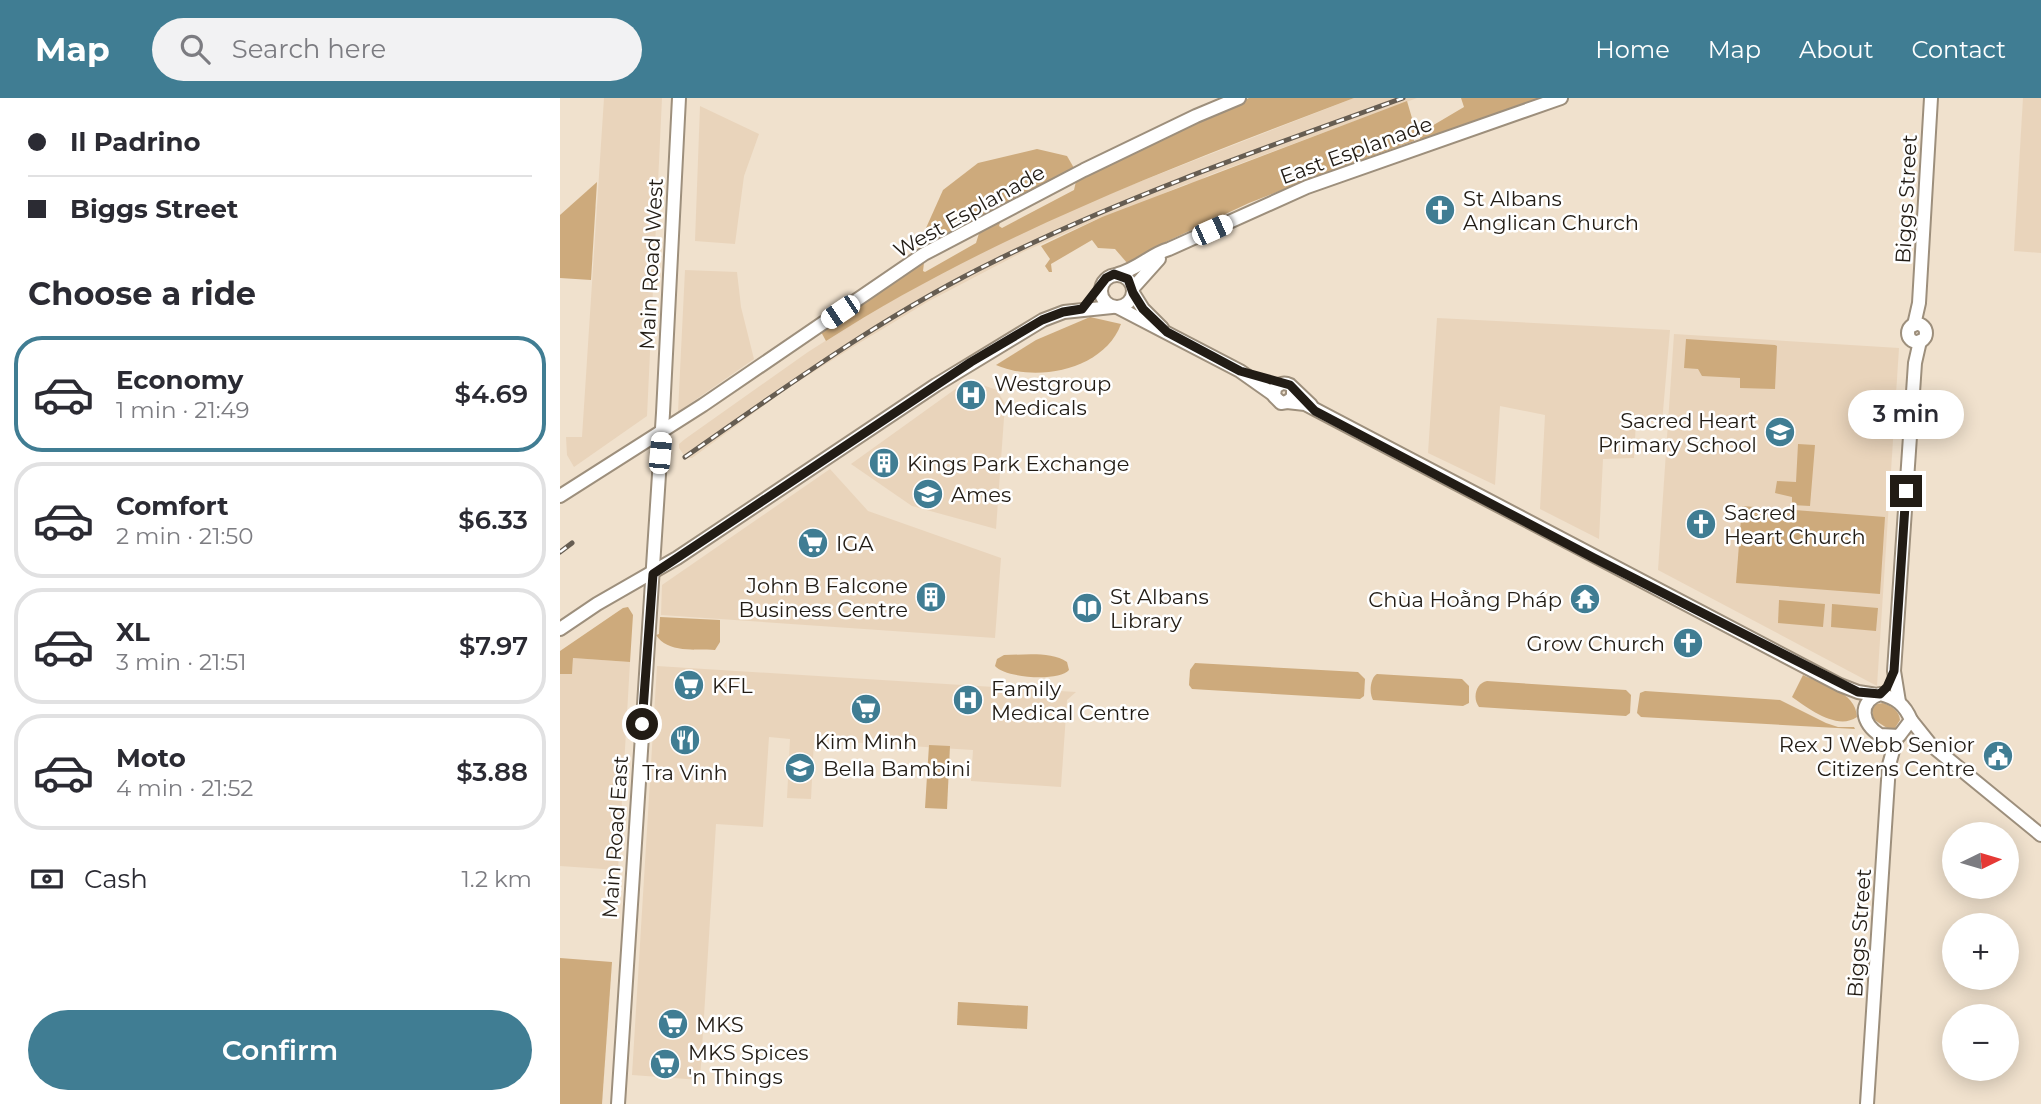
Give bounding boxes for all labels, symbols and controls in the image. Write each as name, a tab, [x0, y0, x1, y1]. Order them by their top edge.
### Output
search box	[152, 18, 642, 81]
text: Map	[35, 29, 110, 69]
icon: search	[176, 30, 214, 68]
text: Search here	[232, 33, 386, 65]
text: Home	[1595, 35, 1670, 64]
text: Map	[1708, 35, 1761, 64]
text: About	[1799, 35, 1873, 64]
text: Contact	[1911, 35, 2006, 64]
street label: East Esplanade	[1276, 111, 1436, 189]
text: Il Padrino	[70, 126, 201, 158]
street label: Biggs Street	[1890, 134, 1922, 264]
street label: West Esplanade	[889, 159, 1049, 263]
street label: Main Road West	[634, 178, 668, 350]
place label: St Albans Anglican Church	[1463, 186, 1639, 235]
text: Biggs Street	[70, 193, 238, 225]
church icon: St Albans Anglican Church	[1423, 193, 1457, 227]
car	[1189, 212, 1236, 248]
text: Choose a ride	[28, 274, 256, 313]
car	[817, 292, 864, 332]
icon: car	[32, 363, 95, 426]
text: Economy	[116, 364, 243, 396]
place label: Westgroup Medicals	[994, 371, 1111, 420]
text: $4.69	[455, 378, 528, 410]
hospital icon: Westgroup Medicals	[954, 378, 988, 412]
callout: 3 min	[1848, 390, 1964, 438]
text: 1 min · 21:49	[116, 396, 250, 424]
text: 3 min	[1873, 400, 1939, 428]
place label: Sacred Heart Primary School	[1598, 408, 1757, 457]
school or university icon: Sacred Heart Primary School	[1763, 415, 1797, 449]
car	[648, 431, 673, 475]
building icon: Kings Park Exchange	[867, 446, 901, 480]
place label: Kings Park Exchange	[907, 451, 1129, 476]
route end	[1890, 475, 1922, 507]
school or university icon: Ames	[911, 477, 945, 511]
place label: Ames	[951, 482, 1011, 507]
icon: car	[32, 489, 95, 552]
text: Comfort	[116, 490, 228, 522]
place label: Sacred Heart Church	[1724, 500, 1866, 549]
text: $6.33	[458, 504, 528, 536]
church icon: Sacred Heart Church	[1684, 507, 1718, 541]
text: 2 min · 21:50	[116, 522, 254, 550]
supermarket icon: IGA	[796, 526, 830, 560]
place label: IGA	[836, 531, 875, 556]
place label: John B Falcone Business Centre	[739, 573, 908, 622]
building icon: John B Falcone Business Centre	[914, 580, 948, 614]
temple icon: Chùa Hoằng Pháp	[1568, 582, 1602, 616]
place label: St Albans Library	[1110, 584, 1209, 633]
place label: Chùa Hoằng Pháp	[1368, 587, 1562, 612]
library icon: St Albans Library	[1070, 591, 1104, 625]
icon: car	[32, 615, 95, 678]
text: XL	[116, 616, 150, 648]
church icon: Grow Church	[1671, 626, 1705, 660]
text: $7.97	[459, 630, 528, 662]
place label: Grow Church	[1527, 631, 1665, 656]
text: 3 min · 21:51	[116, 648, 247, 676]
supermarket icon: KFL	[672, 668, 706, 702]
place label: KFL	[712, 673, 753, 698]
place label: Family Medical Centre	[991, 676, 1150, 725]
hospital icon: Family Medical Centre	[951, 683, 985, 717]
supermarket icon: Kim Minh	[849, 692, 883, 726]
route start	[626, 708, 658, 740]
restaurant icon: Tra Vinh	[668, 723, 702, 757]
place label: Kim Minh	[815, 729, 917, 754]
place label: Rex J Webb Senior Citizens Centre	[1779, 732, 1975, 781]
public building icon: Rex J Webb Senior Citizens Centre	[1981, 739, 2015, 773]
icon: car	[32, 741, 95, 804]
text: Moto	[116, 742, 186, 774]
school or university icon: Bella Bambini	[783, 751, 817, 785]
street label: Main Road East	[597, 755, 633, 919]
text: $3.88	[456, 756, 528, 788]
place label: Bella Bambini	[823, 756, 971, 781]
place label: Tra Vinh	[642, 760, 728, 785]
text: 4 min · 21:52	[116, 774, 253, 802]
north arrow	[1942, 822, 2020, 900]
map controls	[1942, 822, 2019, 1081]
icon: cash	[28, 860, 66, 898]
text: Cash	[84, 863, 148, 895]
text: 1.2 km	[462, 865, 532, 893]
street label: Biggs Street	[1842, 868, 1876, 998]
button: +	[1942, 913, 2019, 990]
button: −	[1942, 1004, 2019, 1081]
supermarket icon: MKS	[656, 1007, 690, 1041]
button: Confirm	[28, 1010, 532, 1090]
place label: MKS	[696, 1012, 744, 1037]
place label: MKS Spices 'n Things	[688, 1040, 808, 1089]
supermarket icon: MKS Spices 'n Things	[648, 1047, 682, 1081]

